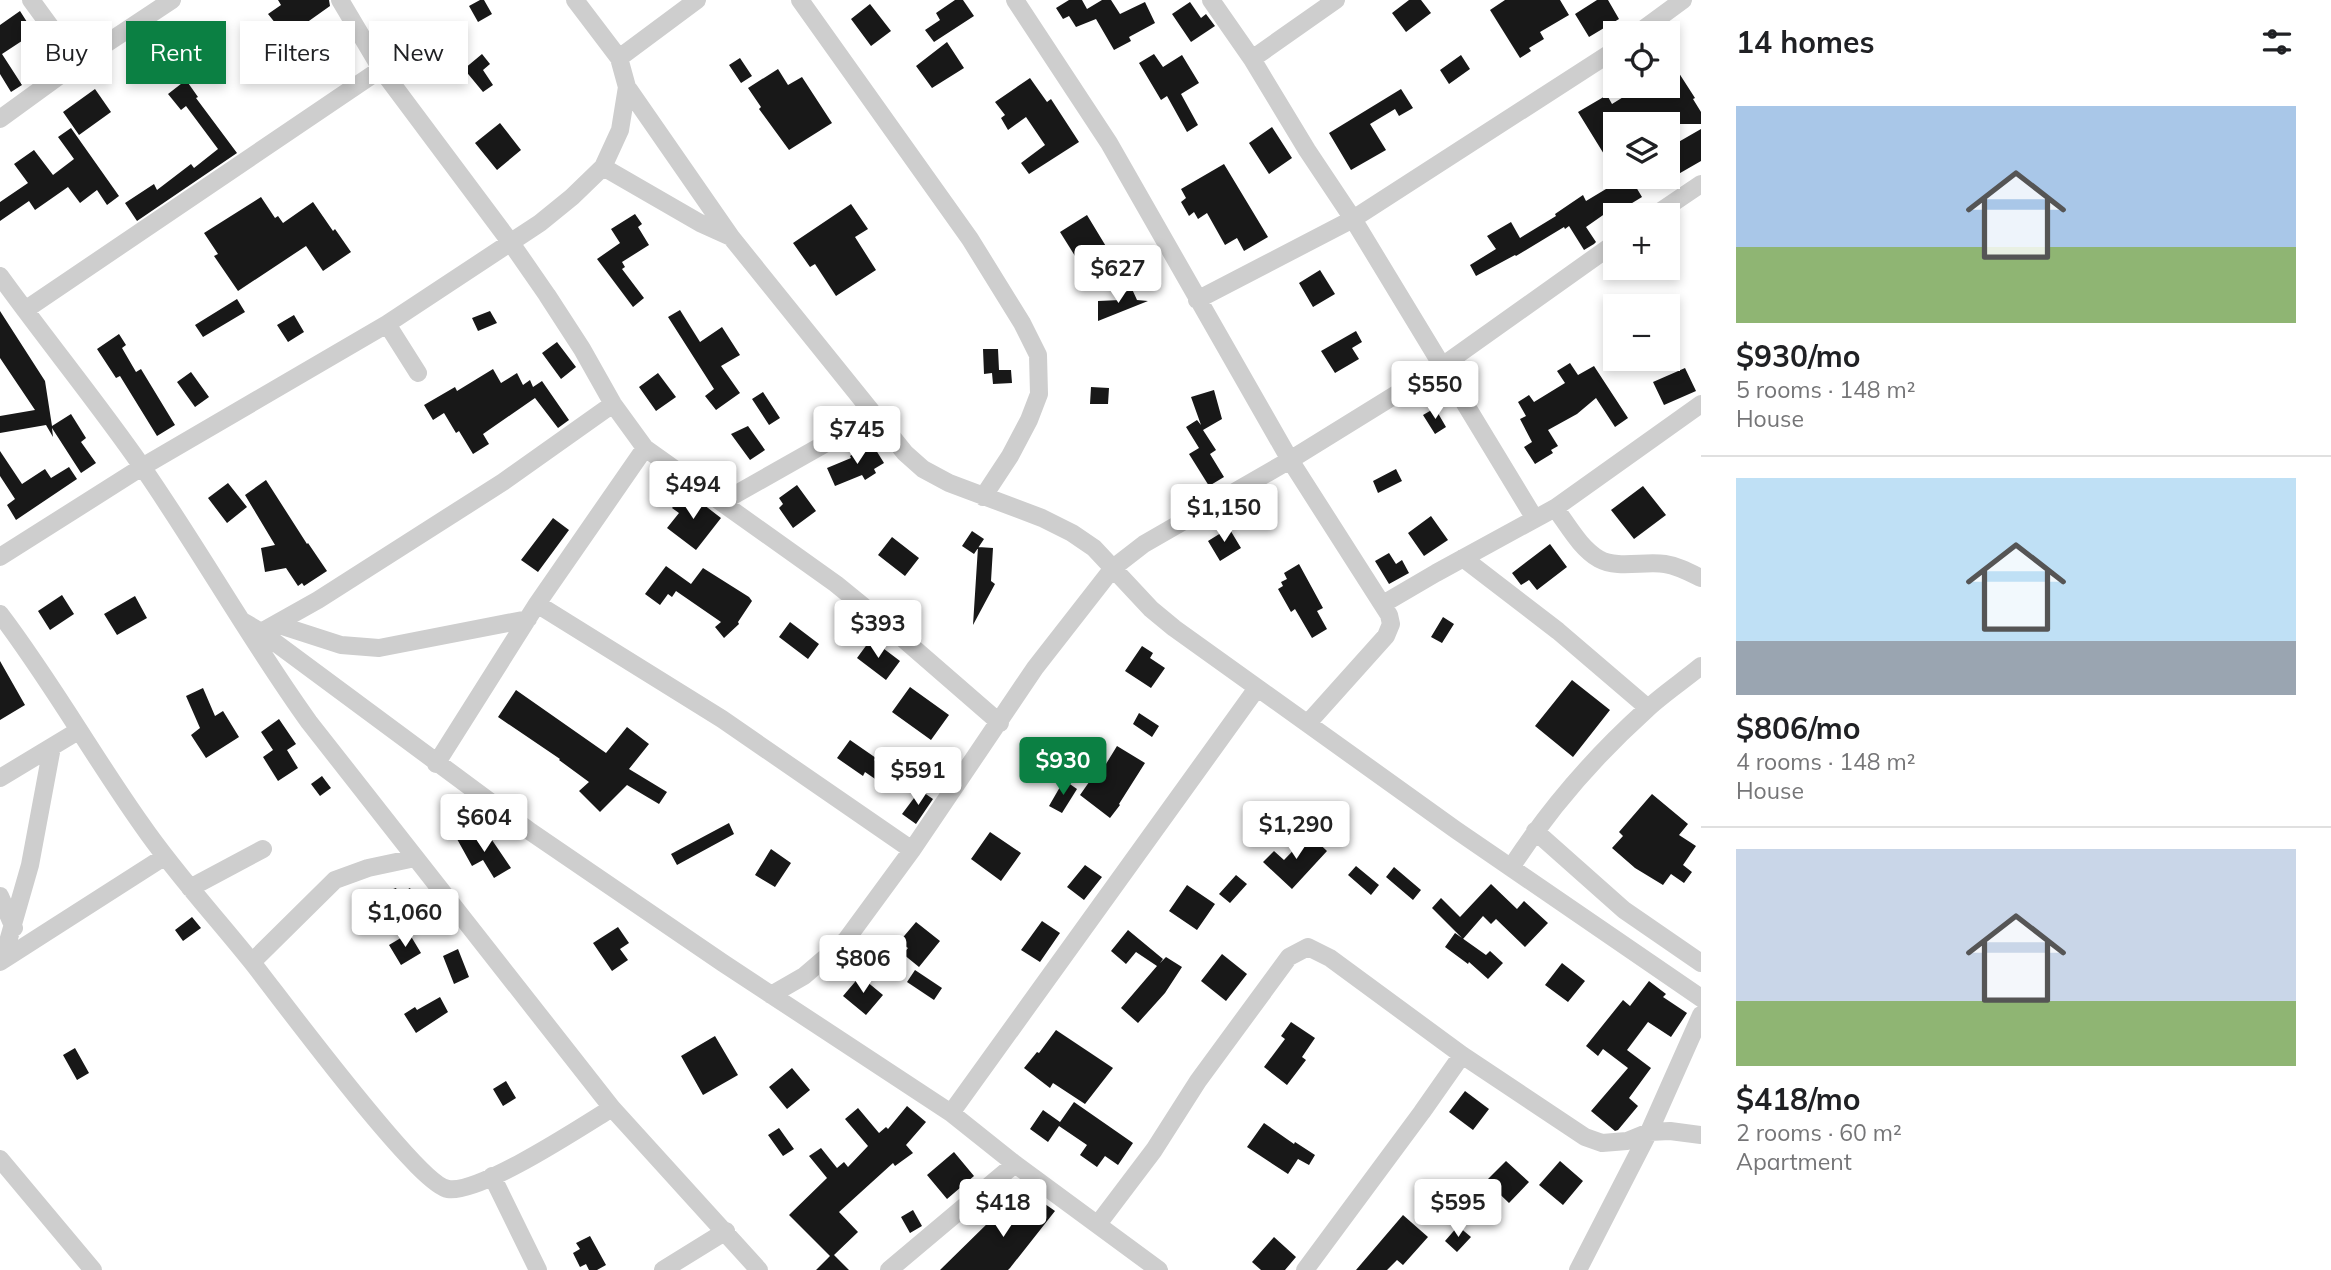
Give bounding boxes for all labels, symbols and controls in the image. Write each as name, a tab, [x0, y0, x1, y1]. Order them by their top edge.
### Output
chip: Buy	[21, 21, 112, 84]
chip: Rent	[126, 21, 226, 84]
chip: Filters	[240, 21, 355, 84]
chip: New	[369, 21, 468, 84]
map controls	[1603, 21, 1680, 371]
button: locate	[1603, 21, 1680, 98]
text: 14 homes	[1736, 23, 1875, 61]
icon: filters	[2258, 23, 2296, 61]
button: layers	[1603, 112, 1680, 189]
icon: home	[1953, 152, 2079, 278]
button: +	[1603, 203, 1680, 280]
pin: $627	[1077, 246, 1159, 305]
text: $627	[1090, 253, 1146, 282]
button: −	[1603, 294, 1680, 371]
text: $930/mo	[1736, 337, 1860, 375]
pin: $550	[1394, 362, 1476, 421]
text: $550	[1407, 369, 1463, 398]
text: 5 rooms · 148 m²	[1736, 375, 1916, 404]
text: House	[1736, 404, 1804, 433]
pin: $745	[816, 406, 898, 466]
text: $745	[829, 414, 885, 443]
pin: $494	[652, 462, 734, 521]
text: $494	[665, 469, 721, 498]
pin: $1,150	[1167, 484, 1281, 544]
text: $1,150	[1187, 492, 1261, 521]
icon: home	[1953, 524, 2079, 650]
pin: $393	[837, 600, 919, 660]
text: $393	[850, 608, 906, 637]
text: $806/mo	[1736, 709, 1860, 747]
pin: $930	[1022, 738, 1104, 797]
text: $930	[1035, 745, 1091, 774]
text: 4 rooms · 148 m²	[1736, 747, 1916, 776]
pin: $591	[877, 748, 959, 807]
text: $591	[890, 755, 946, 784]
text: House	[1736, 776, 1804, 805]
pin: $604	[443, 794, 525, 854]
text: $604	[456, 802, 512, 831]
pin: $1,290	[1239, 802, 1353, 861]
text: $1,290	[1259, 809, 1333, 838]
pin: $1,060	[348, 890, 462, 949]
icon: home	[1953, 895, 2079, 1021]
text: $1,060	[368, 897, 442, 926]
pin: $806	[822, 936, 904, 995]
text: $806	[835, 943, 891, 972]
text: $418/mo	[1736, 1080, 1860, 1118]
text: 2 rooms · 60 m²	[1736, 1118, 1902, 1147]
text: Apartment	[1736, 1147, 1852, 1176]
pin: $418	[962, 1180, 1044, 1239]
pin: $595	[1417, 1180, 1499, 1239]
text: $418	[975, 1187, 1031, 1216]
text: $595	[1430, 1187, 1486, 1216]

